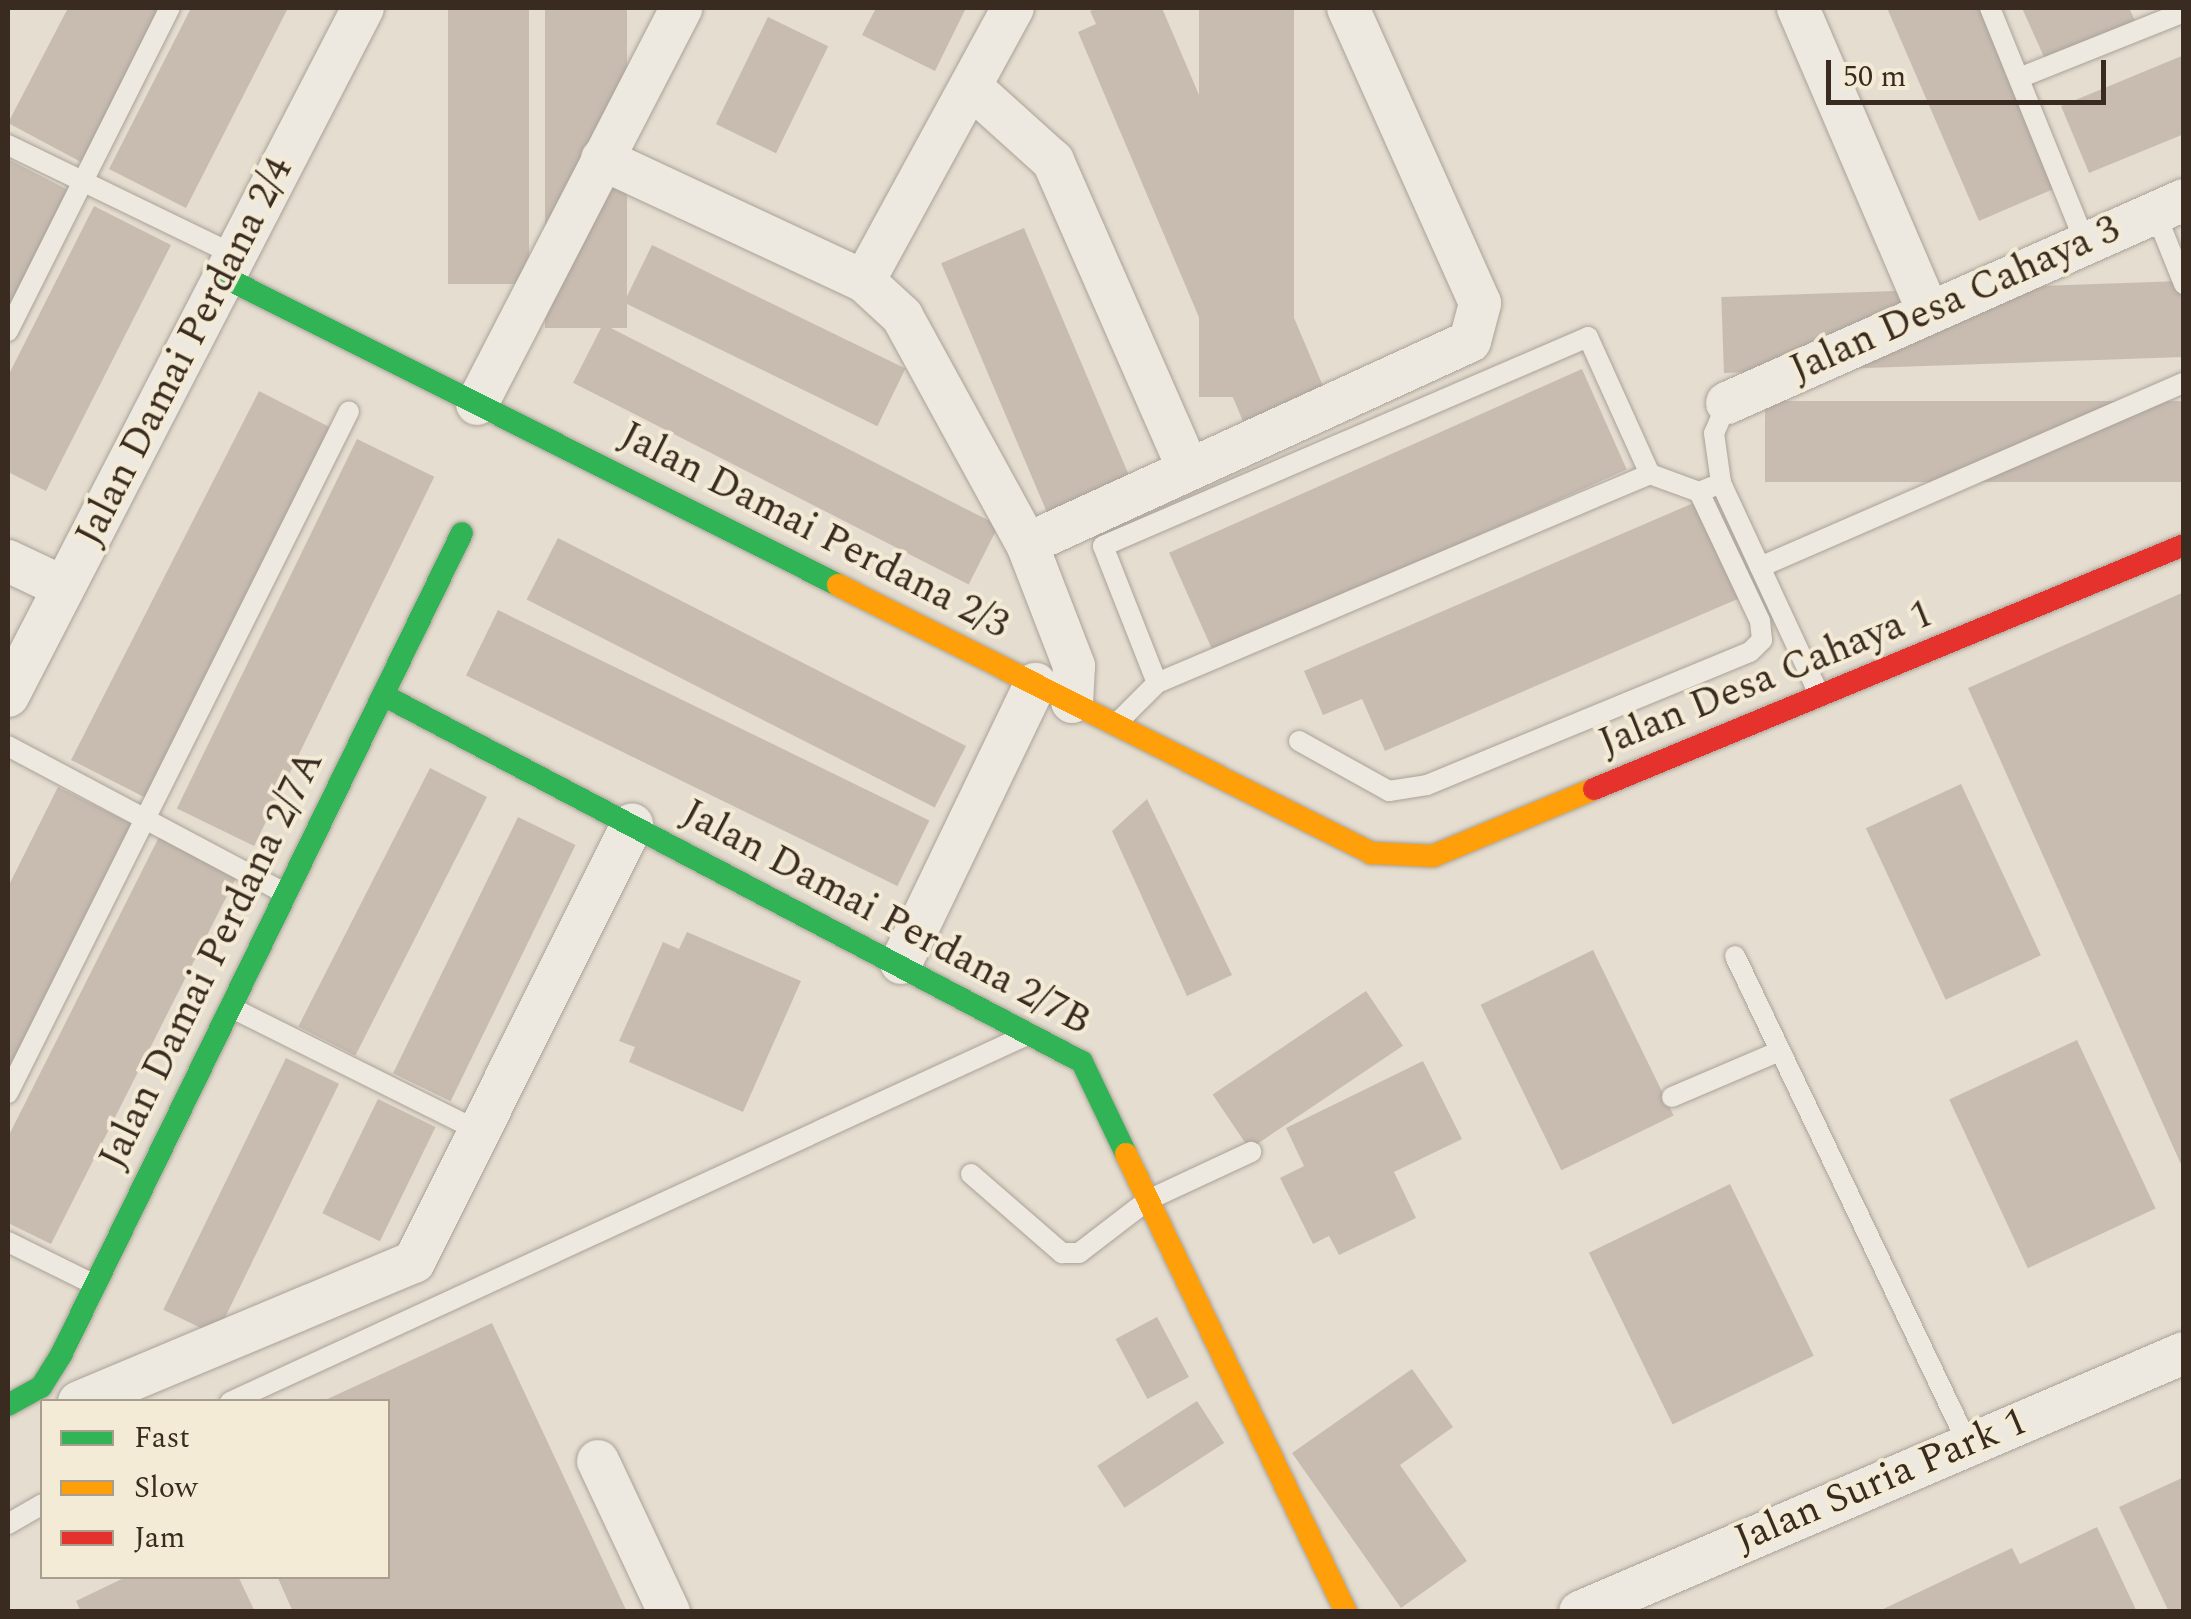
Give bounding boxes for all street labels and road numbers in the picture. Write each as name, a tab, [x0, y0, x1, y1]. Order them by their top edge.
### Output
street label: Jalan Damai Perdana 2/4	[66, 150, 304, 554]
street label: Jalan Desa Cahaya 3	[1783, 206, 2127, 394]
street label: Jalan Damai Perdana 2/3	[612, 412, 1016, 650]
street label: Jalan Desa Cahaya 1	[1592, 590, 1940, 768]
street label: Jalan Damai Perdana 2/7A	[90, 743, 334, 1177]
street label: Jalan Damai Perdana 2/7B	[673, 790, 1099, 1046]
street label: Jalan Suria Park 1	[1728, 1398, 2034, 1564]

